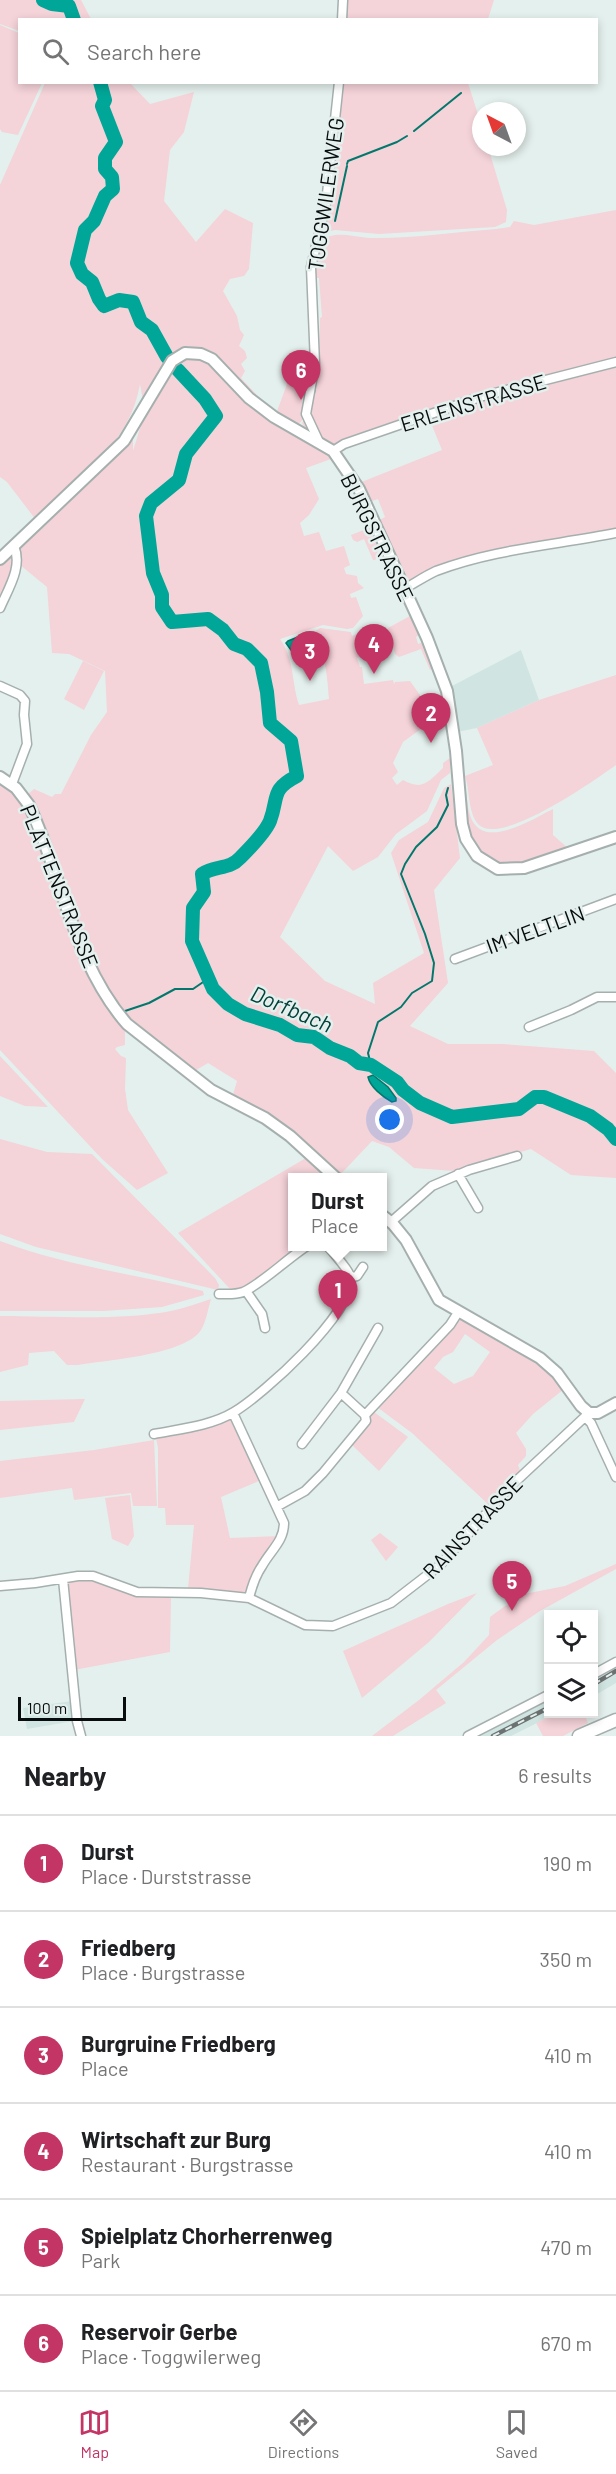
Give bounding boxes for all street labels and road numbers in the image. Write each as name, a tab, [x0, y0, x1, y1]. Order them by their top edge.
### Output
street label: TOGGWILERWEG	[302, 116, 348, 272]
street label: ERLENSTRASSE	[397, 368, 549, 436]
street label: BURGSTRASSE	[336, 469, 420, 605]
street label: PLATTENSTRASSE	[16, 801, 104, 971]
street label: IM VELTLIN	[482, 900, 588, 958]
street label: RAINSTRASSE	[417, 1471, 527, 1583]

